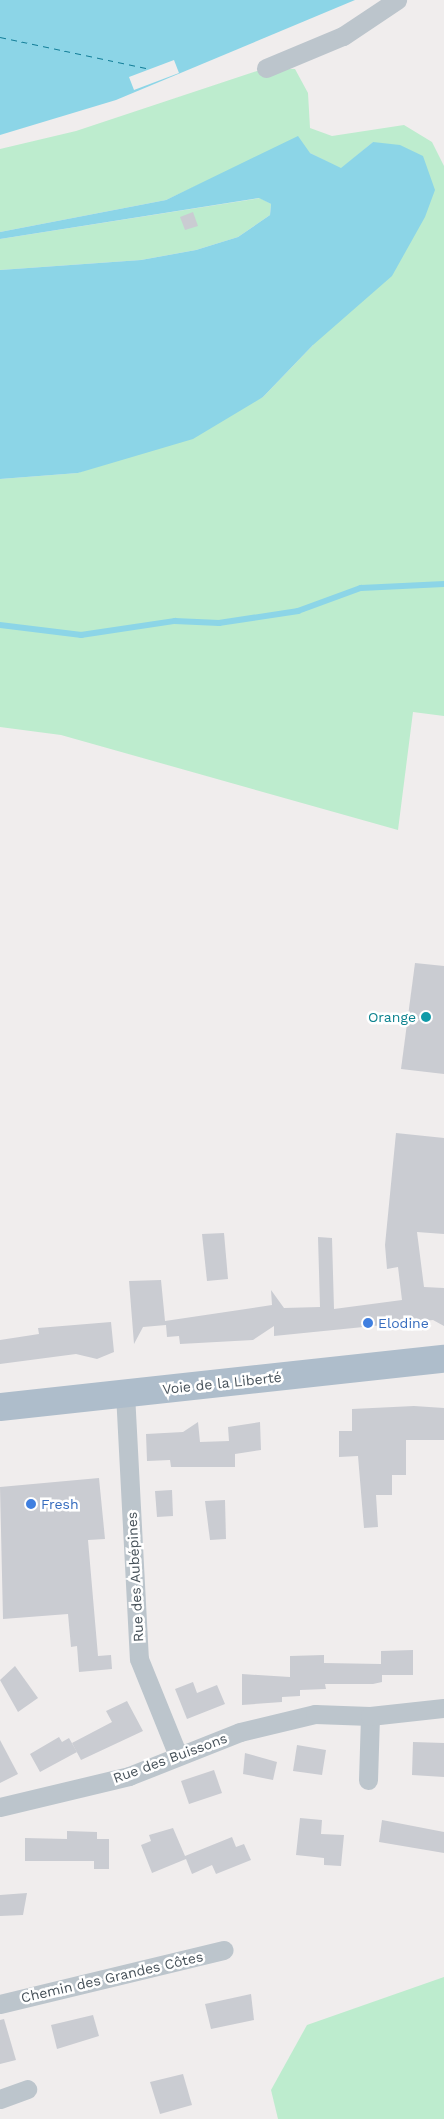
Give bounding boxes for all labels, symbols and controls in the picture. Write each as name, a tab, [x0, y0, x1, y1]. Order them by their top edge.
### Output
place label: Orange	[368, 1009, 416, 1025]
marker: Orange	[420, 1011, 432, 1023]
place label: Elodine	[378, 1315, 429, 1331]
marker: Elodine	[362, 1317, 374, 1329]
street label: Voie de la Liberté	[161, 1368, 283, 1398]
place label: Fresh	[41, 1496, 79, 1512]
marker: Fresh	[25, 1498, 37, 1510]
street label: Rue des Aubépines	[123, 1511, 147, 1643]
street label: Rue des Buissons	[111, 1730, 229, 1786]
street label: Chemin des Grandes Côtes	[19, 1948, 205, 2006]

